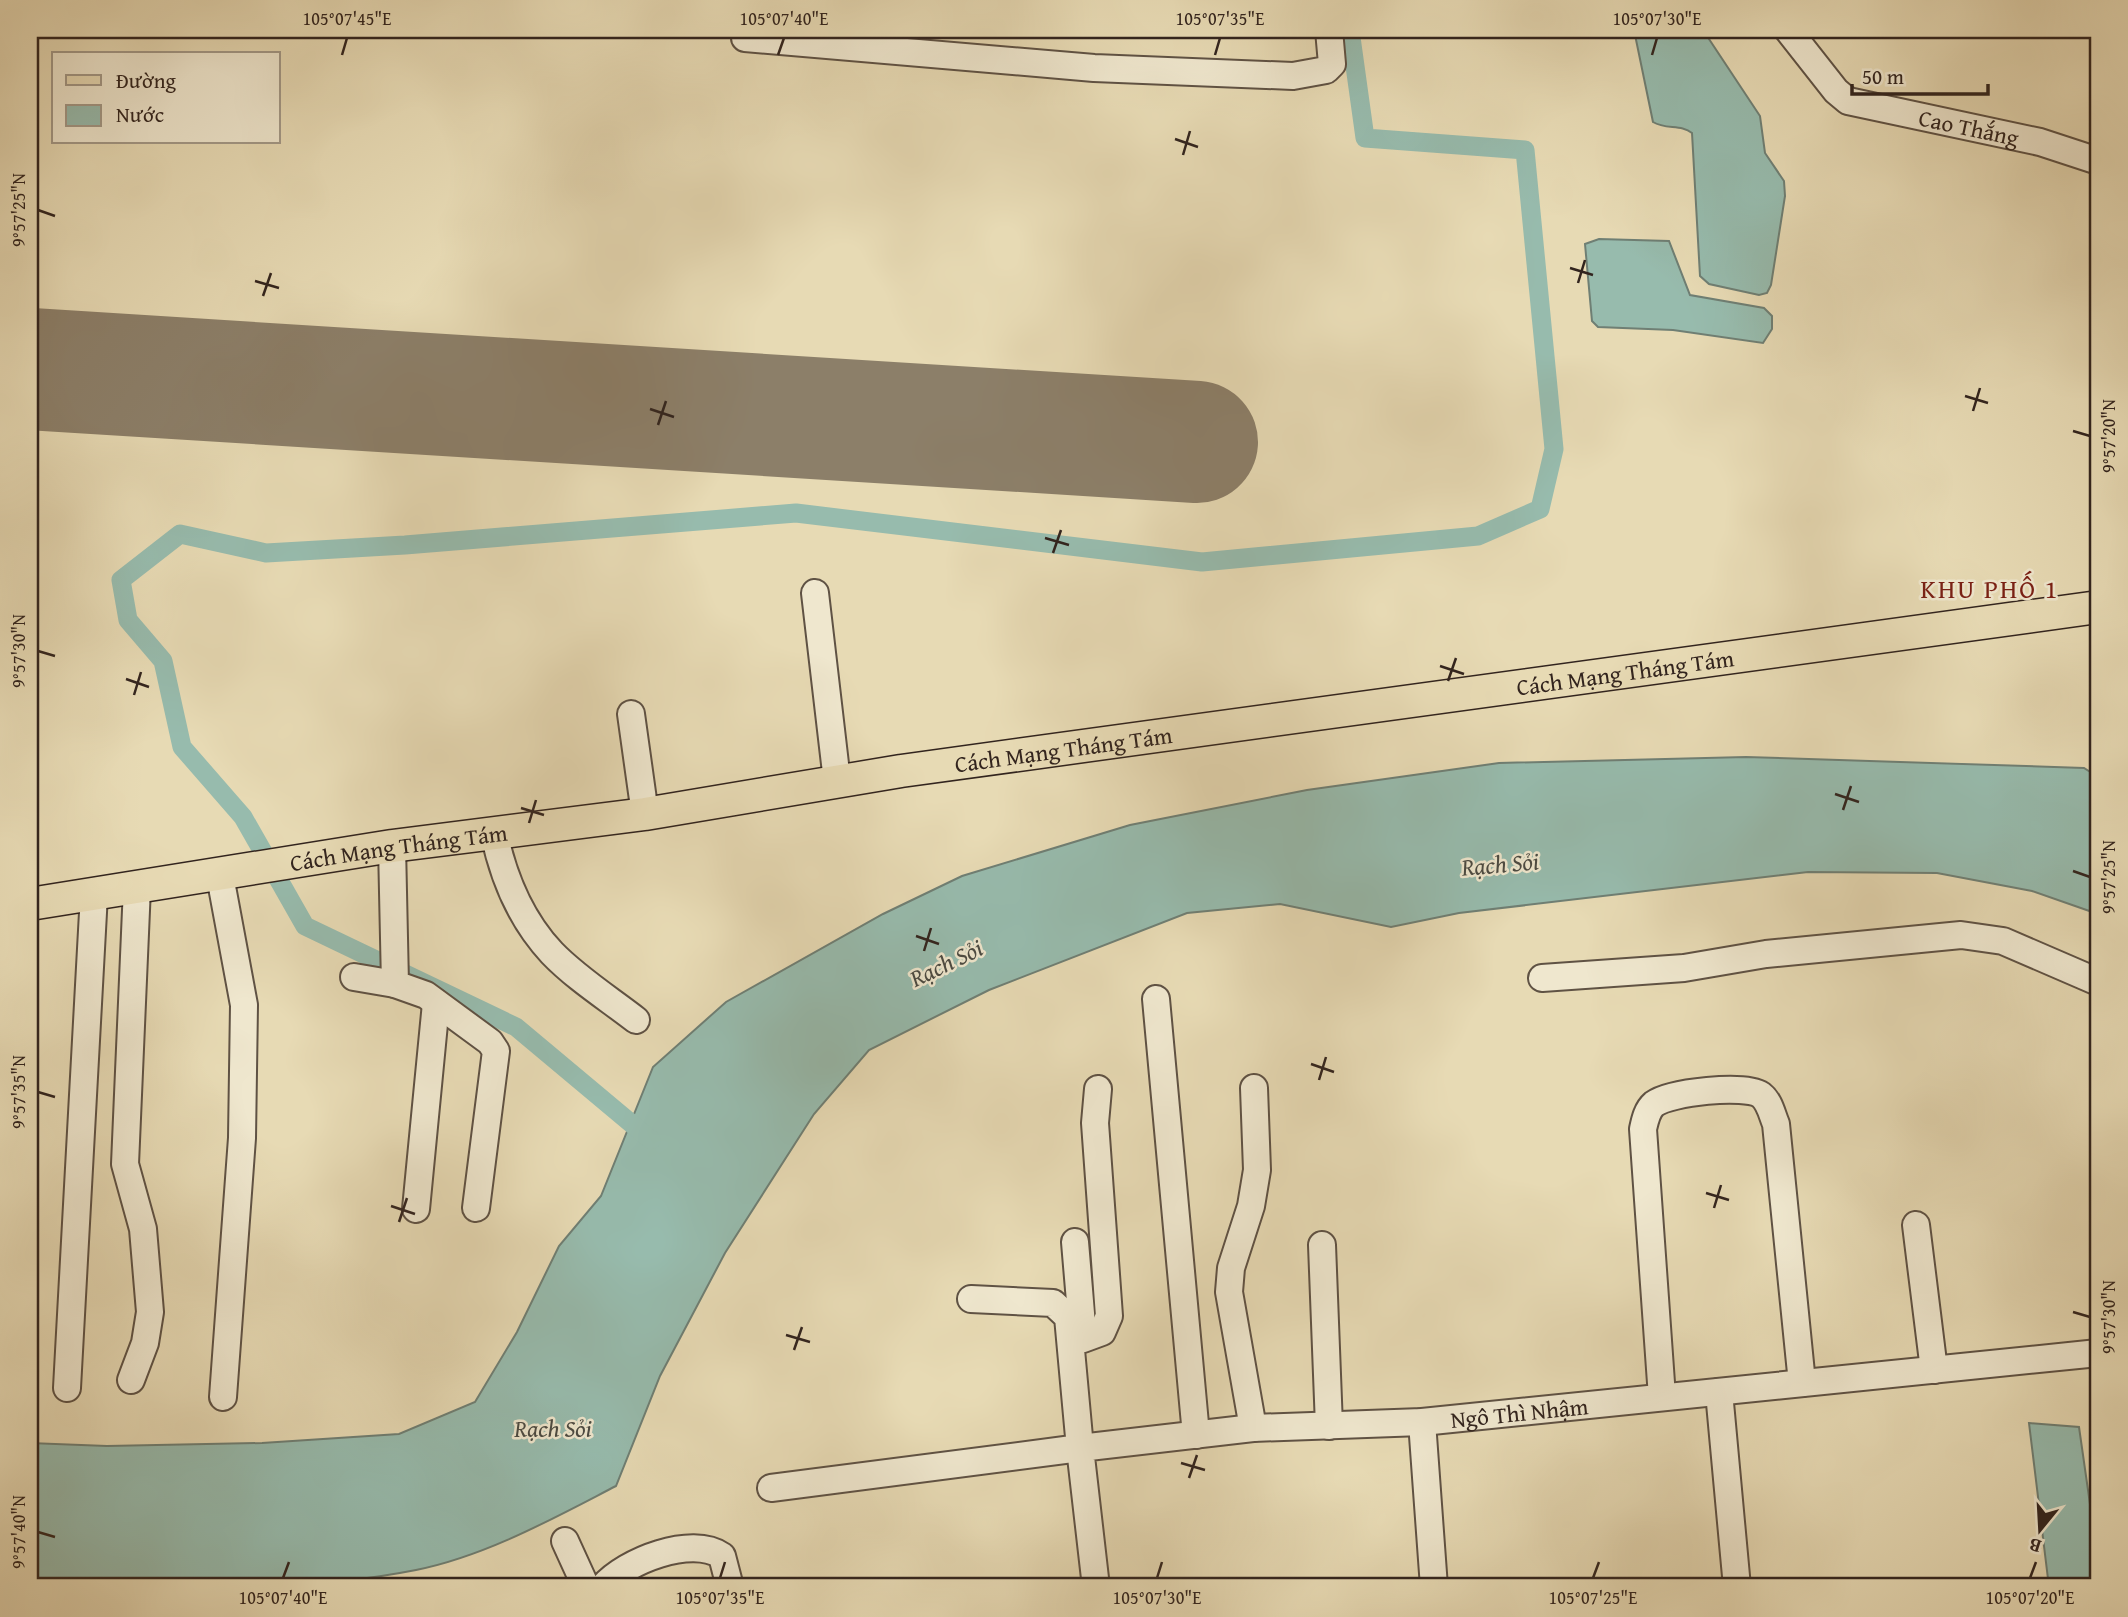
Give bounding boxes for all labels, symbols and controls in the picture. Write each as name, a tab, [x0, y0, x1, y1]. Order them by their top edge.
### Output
text: 105°07'45"E	[303, 5, 391, 32]
text: 105°07'40"E	[740, 5, 828, 32]
text: 105°07'35"E	[1176, 5, 1264, 32]
text: 105°07'30"E	[1613, 5, 1701, 32]
legend	[52, 52, 280, 144]
scale bar	[1852, 52, 1988, 96]
text: 50 m	[1862, 61, 1904, 92]
text: Đường	[116, 65, 177, 96]
text: Nước	[116, 99, 164, 130]
street label: Cao Thắng	[1916, 100, 2023, 154]
text: 9°57'25"N	[5, 173, 32, 247]
text: 9°57'20"N	[2095, 399, 2122, 473]
district label: KHU PHỐ 1	[1921, 569, 2059, 608]
text: 9°57'30"N	[5, 614, 32, 688]
street label: Cách Mạng Tháng Tám	[1514, 641, 1736, 703]
street label: Cách Mạng Tháng Tám	[952, 718, 1174, 780]
street label: Cách Mạng Tháng Tám	[287, 815, 509, 879]
text: 9°57'25"N	[2095, 840, 2122, 914]
water label: Rạch Sỏi	[1459, 843, 1540, 885]
water label: Rạch Sỏi	[903, 930, 988, 996]
text: 9°57'35"N	[5, 1055, 32, 1129]
text: 9°57'30"N	[2095, 1280, 2122, 1354]
street label: Ngô Thì Nhậm	[1449, 1389, 1590, 1436]
water label: Rạch Sỏi	[513, 1411, 592, 1446]
north arrow	[2006, 1494, 2076, 1564]
text: 9°57'40"N	[5, 1495, 32, 1569]
text: B	[2025, 1531, 2045, 1561]
text: 105°07'40"E	[239, 1584, 327, 1611]
text: 105°07'35"E	[676, 1584, 764, 1611]
text: 105°07'30"E	[1113, 1584, 1201, 1611]
text: 105°07'25"E	[1549, 1584, 1637, 1611]
text: 105°07'20"E	[1986, 1584, 2074, 1611]

